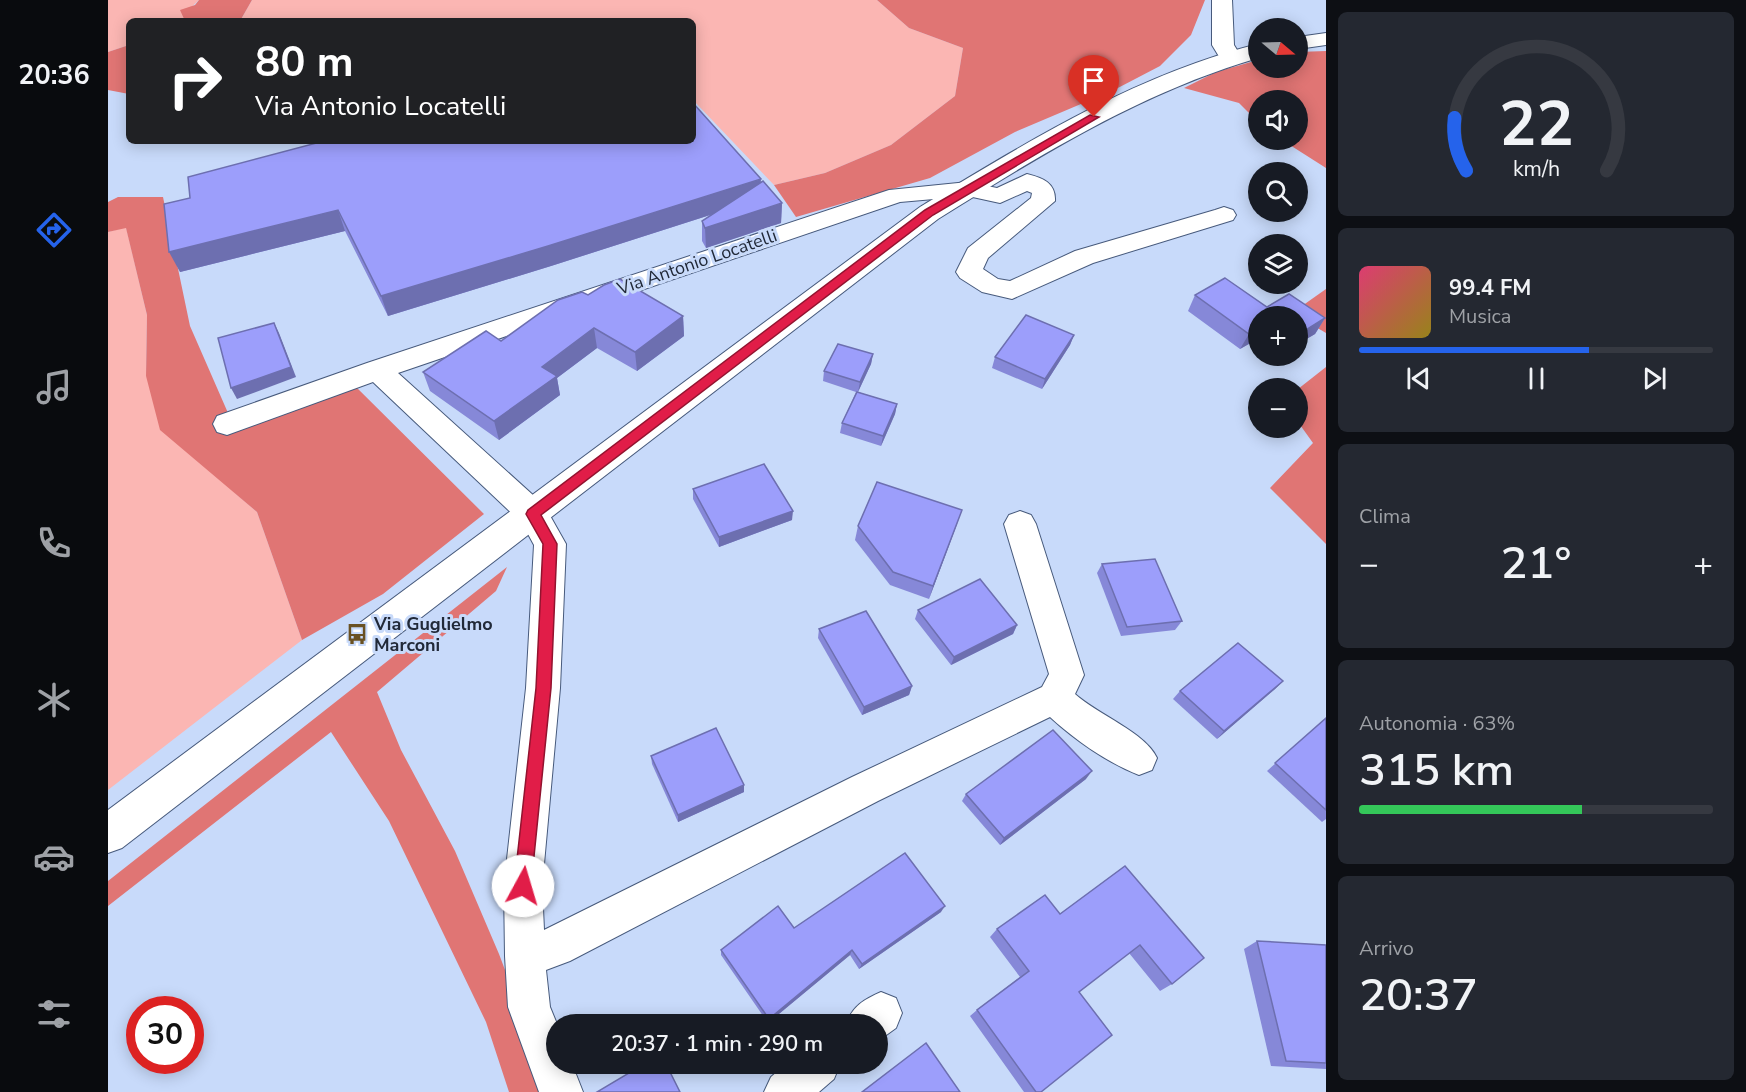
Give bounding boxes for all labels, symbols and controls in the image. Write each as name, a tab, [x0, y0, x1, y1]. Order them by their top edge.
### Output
north arrow	[1248, 18, 1308, 78]
map controls	[1248, 18, 1308, 438]
text: 80 m	[255, 34, 354, 91]
icon: right	[156, 42, 234, 120]
pin	[1068, 55, 1119, 117]
text: 20:36	[18, 57, 90, 94]
icon: arrive	[1077, 64, 1110, 97]
text: 22	[1499, 82, 1573, 167]
text: Via Antonio Locatelli	[255, 88, 506, 125]
button: sound	[1248, 90, 1308, 150]
text: km/h	[1512, 154, 1560, 184]
button: search	[1248, 162, 1308, 222]
icon: directions	[33, 209, 75, 251]
street label: Via Antonio Locatelli	[613, 223, 780, 301]
button: layers	[1248, 234, 1308, 294]
text: 99.4 FM	[1449, 273, 1531, 303]
text: Musica	[1449, 303, 1511, 330]
button: +	[1248, 306, 1308, 366]
icon: previous	[1402, 362, 1435, 395]
icon: pause	[1520, 362, 1553, 395]
icon: next	[1638, 362, 1671, 395]
icon: music	[33, 366, 75, 408]
button: −	[1248, 378, 1308, 438]
text: Clima	[1359, 503, 1411, 530]
icon: phone	[33, 522, 75, 564]
text: 21°	[1501, 533, 1571, 594]
text: −	[1359, 542, 1379, 587]
text: +	[1693, 542, 1713, 587]
place label: Via Guglielmo Marconi	[373, 612, 493, 657]
bus stop icon: Via Guglielmo Marconi	[345, 622, 369, 646]
icon: climate	[33, 679, 75, 721]
text: Autonomia · 63%	[1359, 710, 1515, 737]
text: 315 km	[1359, 740, 1514, 801]
icon: car	[33, 836, 75, 878]
position arrow	[491, 854, 555, 918]
text: Arrivo	[1359, 935, 1414, 962]
text: 20:37	[1359, 965, 1478, 1026]
icon: filters	[33, 993, 75, 1035]
speed limit sign: 30	[126, 996, 204, 1074]
text: 20:37 · 1 min · 290 m	[611, 1029, 823, 1059]

